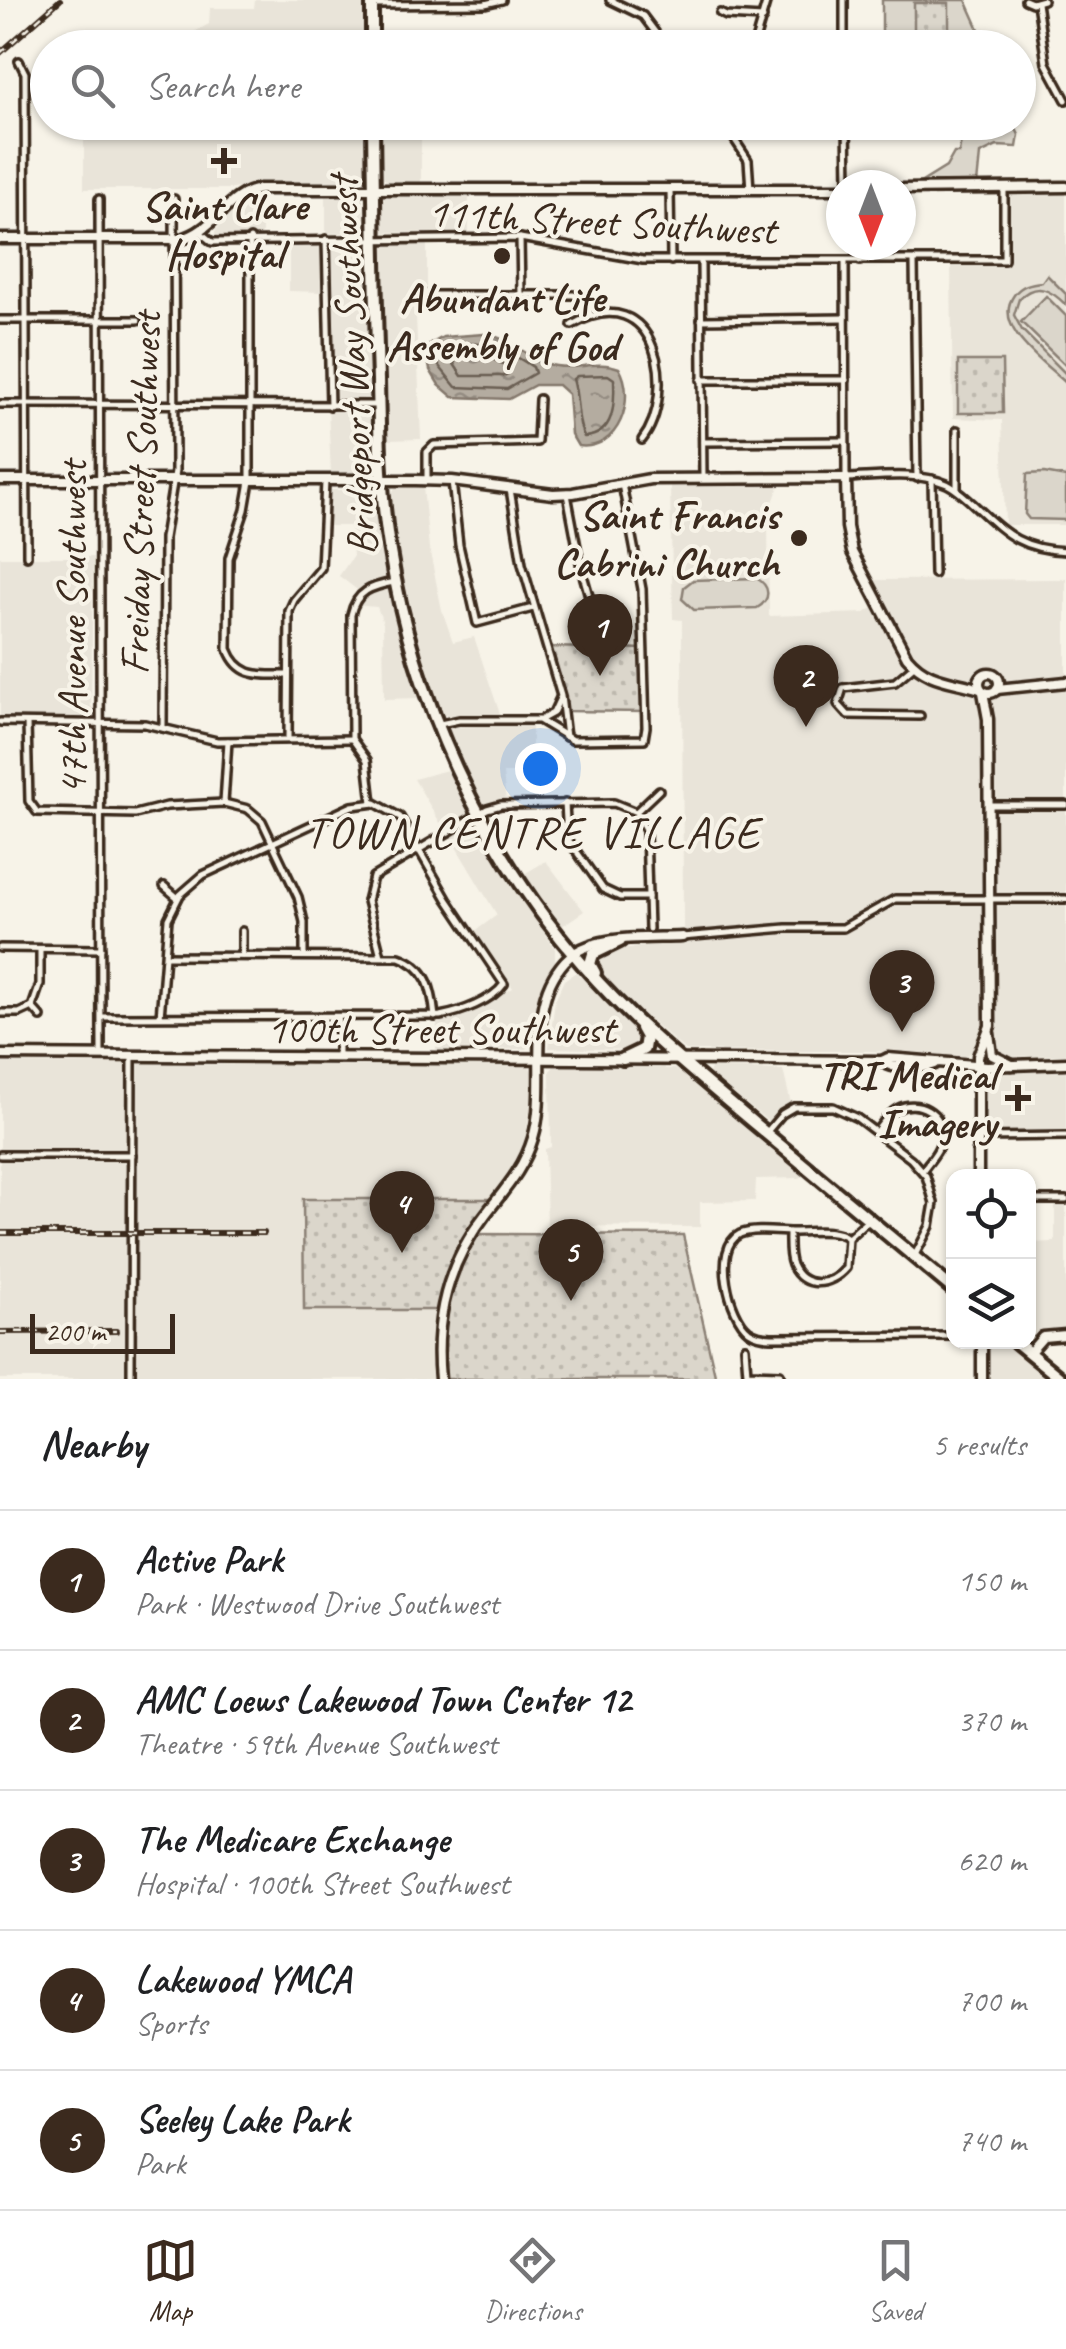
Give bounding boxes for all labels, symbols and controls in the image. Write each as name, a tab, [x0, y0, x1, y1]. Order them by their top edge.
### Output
search box	[30, 30, 1036, 140]
icon: search	[65, 58, 120, 113]
text: Search here	[145, 62, 300, 109]
marker: Saint Clare Hospital	[211, 148, 237, 174]
street label: Bridgeport Way Southwest	[316, 170, 389, 557]
north arrow	[826, 170, 916, 260]
place label: Saint Clare Hospital	[141, 180, 311, 281]
street label: 111th Street Southwest	[427, 186, 781, 257]
marker: Abundant Life Assembly of God	[491, 245, 513, 267]
place label: Abundant Life Assembly of God	[387, 272, 624, 373]
street label: Freiday Street Southwest	[108, 307, 173, 675]
street label: 47th Avenue Southwest	[46, 457, 99, 795]
place label: Saint Francis Cabrini Church	[554, 489, 783, 590]
marker: Saint Francis Cabrini Church	[788, 527, 810, 549]
pin: 1	[568, 594, 632, 676]
pin: 2	[774, 644, 838, 727]
your location	[515, 743, 566, 794]
district label: TOWN CENTRE VILLAGE	[305, 804, 764, 861]
pin: 3	[870, 950, 934, 1032]
street label: 100th Street Southwest	[267, 1003, 619, 1056]
place label: TRI Medical Imagery	[819, 1049, 1004, 1150]
marker: TRI Medical Imagery	[1005, 1085, 1031, 1111]
map controls	[946, 1169, 1036, 1349]
button: locate	[946, 1169, 1036, 1259]
pin: 4	[370, 1170, 434, 1253]
pin: 5	[538, 1218, 604, 1301]
button: layers	[946, 1259, 1036, 1349]
scale bar	[30, 1309, 175, 1354]
text: 200 m	[45, 1314, 105, 1349]
text: Nearby	[40, 1418, 146, 1471]
text: 5 results	[932, 1424, 1026, 1465]
text: Active Park	[135, 1536, 283, 1583]
text: 1	[65, 1560, 80, 1601]
text: 150 m	[957, 1560, 1026, 1601]
text: Park · Westwood Drive Southwest	[135, 1583, 499, 1624]
text: AMC Loews Lakewood Town Center 12	[135, 1676, 631, 1723]
text: 2	[65, 1700, 80, 1741]
text: 370 m	[957, 1700, 1026, 1741]
text: Theatre · 59th Avenue Southwest	[135, 1723, 497, 1764]
text: The Medicare Exchange	[135, 1816, 449, 1863]
text: 3	[65, 1840, 80, 1881]
text: 620 m	[957, 1840, 1026, 1881]
text: Hospital · 100th Street Southwest	[135, 1863, 509, 1904]
text: Lakewood YMCA	[135, 1956, 350, 2003]
text: 4	[65, 1980, 80, 2021]
text: 700 m	[957, 1980, 1026, 2021]
text: Sports	[135, 2003, 207, 2044]
text: Seeley Lake Park	[135, 2096, 349, 2143]
text: 5	[66, 2120, 79, 2161]
text: 740 m	[957, 2120, 1026, 2161]
text: Park	[135, 2143, 186, 2184]
tab: Map	[143, 2233, 198, 2328]
tab: Directions	[484, 2233, 582, 2328]
tab: Saved	[868, 2233, 923, 2328]

